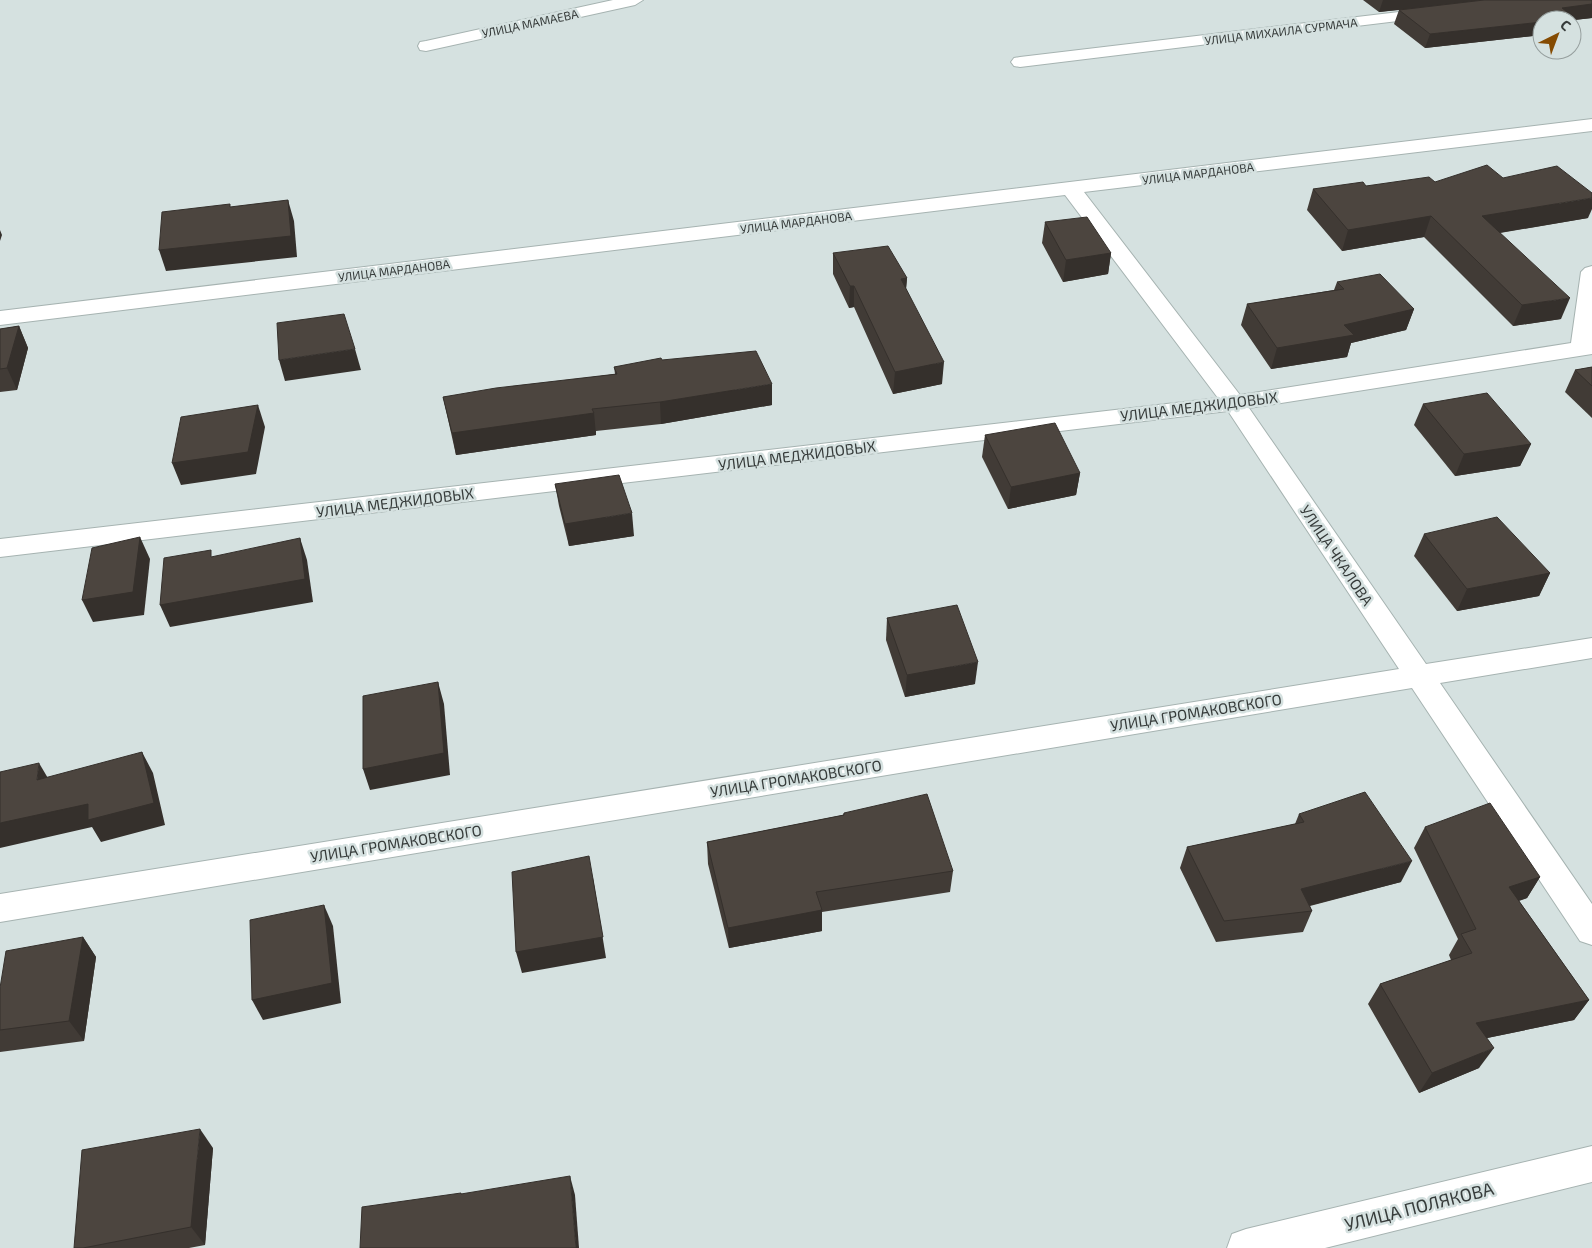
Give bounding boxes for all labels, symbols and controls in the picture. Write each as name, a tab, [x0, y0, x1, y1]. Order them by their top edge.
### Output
street label: УЛИЦА МАМАЕВА	[480, 6, 580, 40]
north arrow	[1532, 10, 1582, 60]
street label: УЛИЦА МИХАИЛА СУРМАЧА	[1204, 15, 1359, 47]
text: С	[1557, 16, 1575, 34]
street label: УЛИЦА МАРДАНОВА	[1141, 159, 1255, 187]
street label: УЛИЦА МАРДАНОВА	[739, 208, 853, 236]
street label: УЛИЦА МАРДАНОВА	[337, 256, 451, 284]
street label: УЛИЦА МЕДЖИДОВЫХ	[1119, 387, 1279, 425]
street label: УЛИЦА МЕДЖИДОВЫХ	[717, 436, 877, 474]
street label: УЛИЦА МЕДЖИДОВЫХ	[315, 483, 475, 521]
street label: УЛИЦА ЧКАЛОВА	[1297, 501, 1378, 609]
street label: УЛИЦА ГРОМАКОВСКОГО	[1109, 690, 1283, 734]
street label: УЛИЦА ГРОМАКОВСКОГО	[709, 756, 883, 800]
street label: УЛИЦА ГРОМАКОВСКОГО	[309, 821, 483, 865]
street label: УЛИЦА ПОЛЯКОВА	[1342, 1177, 1497, 1235]

